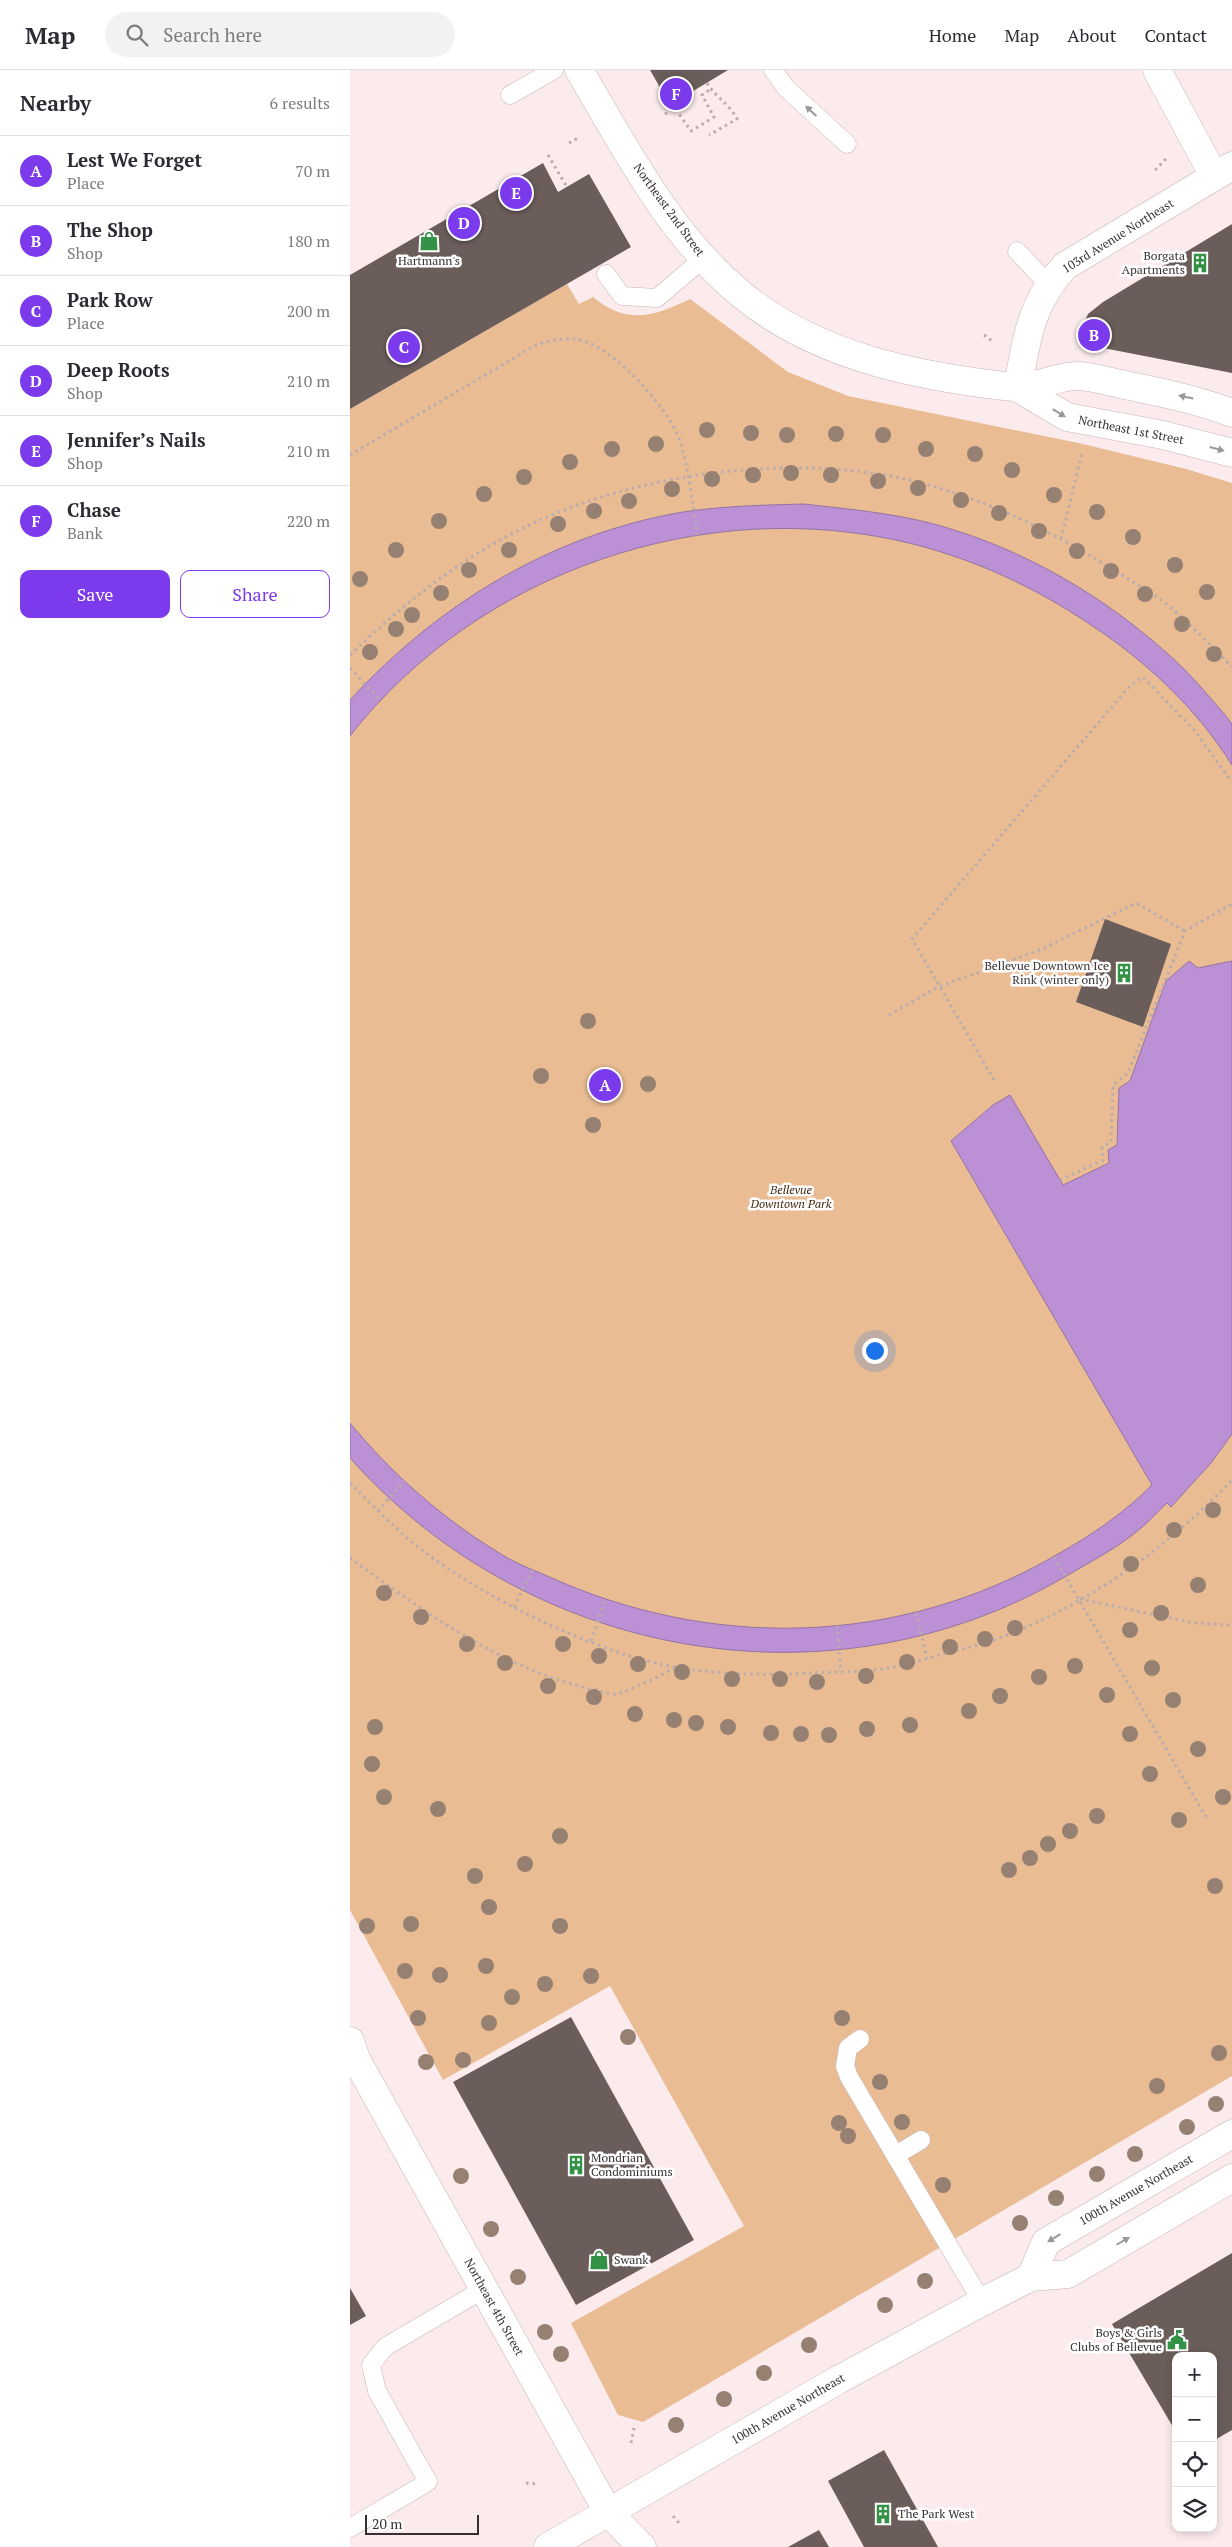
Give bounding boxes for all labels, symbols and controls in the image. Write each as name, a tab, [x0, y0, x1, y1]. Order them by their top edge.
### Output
search box	[105, 12, 455, 57]
text: Map	[25, 19, 75, 51]
icon: search	[123, 21, 151, 49]
text: Search here	[163, 22, 262, 47]
text: Home	[929, 23, 976, 47]
text: Map	[1004, 23, 1039, 47]
text: About	[1067, 23, 1116, 47]
text: Contact	[1144, 23, 1207, 47]
pin: F	[660, 75, 692, 113]
text: Nearby	[20, 89, 91, 117]
text: 6 results	[270, 92, 330, 114]
one-way arrow	[805, 105, 817, 117]
text: Lest We Forget	[67, 147, 202, 172]
text: A	[30, 160, 42, 182]
text: 70 m	[295, 160, 330, 182]
street label: Northeast 2nd Street	[631, 160, 709, 260]
text: Place	[67, 172, 105, 194]
pin: E	[500, 174, 532, 212]
street label: 103rd Avenue Northeast	[1059, 195, 1177, 276]
pin: D	[448, 204, 480, 242]
text: The Shop	[67, 217, 153, 242]
text: B	[31, 230, 41, 252]
text: 180 m	[287, 230, 330, 252]
shop icon: Hartmann's	[418, 230, 440, 252]
text: Shop	[67, 242, 103, 264]
place label: Borgata Apartments	[1122, 248, 1185, 277]
building icon: Borgata Apartments	[1189, 252, 1211, 274]
place label: Hartmann's	[398, 253, 460, 268]
text: Park Row	[67, 287, 153, 312]
text: C	[31, 300, 41, 322]
text: 200 m	[287, 300, 330, 322]
text: Place	[67, 312, 105, 334]
pin: B	[1078, 316, 1110, 354]
pin: C	[388, 328, 420, 366]
text: Deep Roots	[67, 357, 170, 382]
text: D	[30, 370, 42, 392]
text: 210 m	[287, 370, 330, 392]
text: Shop	[67, 382, 103, 404]
one-way arrow	[1178, 393, 1193, 401]
one-way arrow	[1053, 408, 1066, 417]
street label: Northeast 1st Street	[1077, 412, 1186, 447]
text: Jennifer’s Nails	[67, 427, 206, 452]
text: E	[31, 440, 41, 462]
text: 210 m	[287, 440, 330, 462]
one-way arrow	[1210, 445, 1225, 453]
text: Shop	[67, 452, 103, 474]
text: Chase	[67, 497, 121, 522]
text: F	[31, 510, 41, 532]
text: 220 m	[287, 510, 330, 532]
text: Bank	[67, 522, 103, 544]
button: Save	[20, 570, 170, 618]
button: Share	[180, 570, 330, 618]
place label: Bellevue Downtown Ice Rink (winter only)	[984, 958, 1109, 987]
building icon: Bellevue Downtown Ice Rink (winter only)	[1113, 962, 1135, 984]
pin: A	[589, 1066, 621, 1104]
park label: Bellevue Downtown Park	[749, 1182, 832, 1211]
your location	[862, 1338, 888, 1364]
place label: Mondrian Condominiums	[591, 2150, 673, 2179]
street label: 100th Avenue Northeast	[1076, 2151, 1196, 2228]
building icon: Mondrian Condominiums	[565, 2154, 587, 2176]
one-way arrow	[1047, 2233, 1060, 2242]
one-way arrow	[1117, 2237, 1130, 2246]
shop icon: Swank	[588, 2249, 610, 2271]
place label: Swank	[614, 2252, 649, 2267]
street label: Northeast 4th Street	[461, 2255, 528, 2359]
place label: Boys & Girls Clubs of Bellevue	[1070, 2325, 1162, 2354]
public building icon: Boys & Girls Clubs of Bellevue	[1166, 2329, 1188, 2351]
map controls	[1172, 2352, 1217, 2532]
button: +	[1172, 2352, 1217, 2397]
street label: 100th Avenue Northeast	[728, 2370, 848, 2447]
button: −	[1172, 2397, 1217, 2442]
button: locate	[1172, 2442, 1217, 2487]
button: layers	[1172, 2487, 1217, 2532]
building icon: The Park West	[872, 2503, 894, 2525]
place label: The Park West	[898, 2506, 975, 2521]
scale bar	[365, 2512, 479, 2535]
text: 20 m	[372, 2514, 402, 2533]

